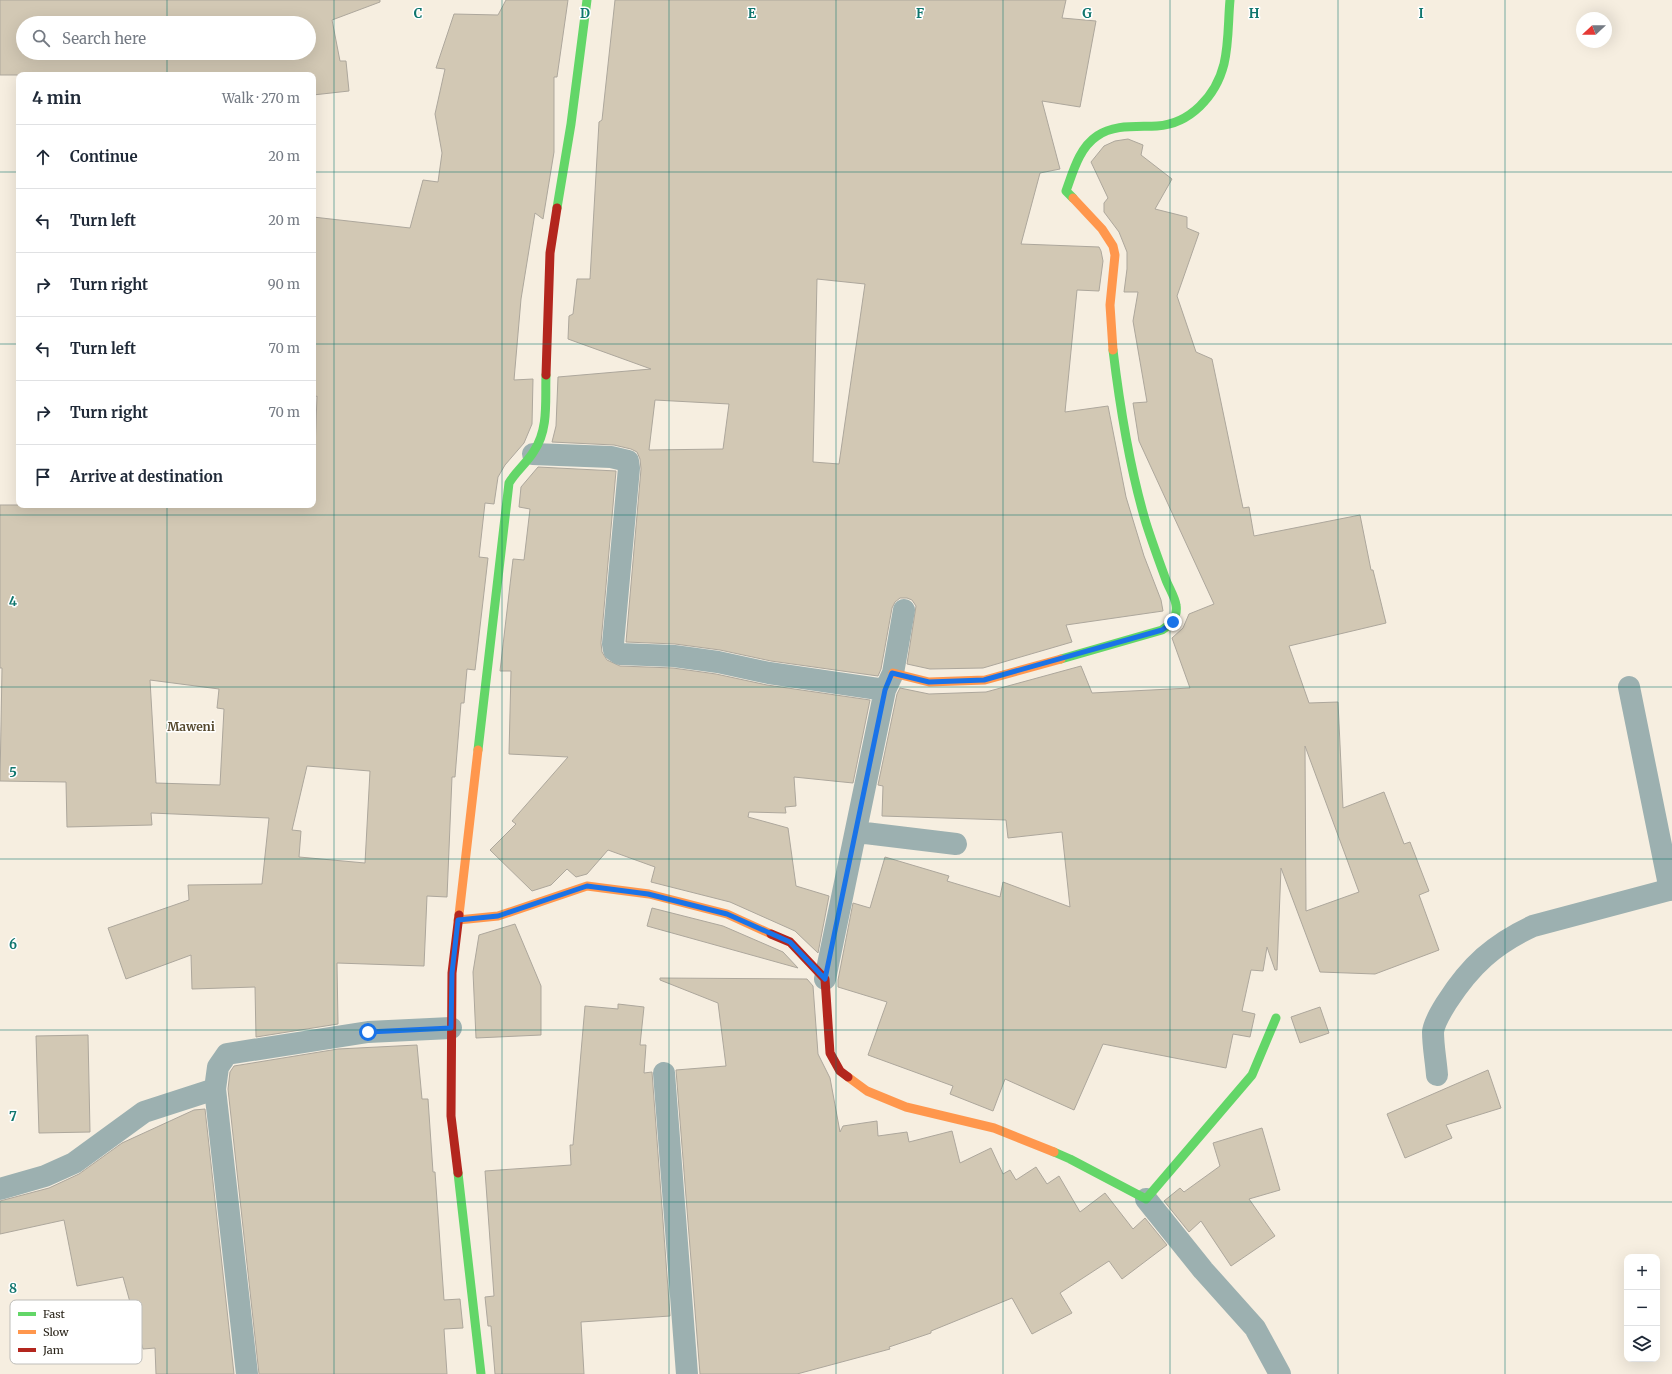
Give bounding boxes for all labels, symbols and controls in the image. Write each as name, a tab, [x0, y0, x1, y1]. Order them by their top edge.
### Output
text: C	[414, 5, 423, 22]
text: D	[580, 5, 590, 22]
text: E	[748, 5, 757, 22]
text: F	[916, 5, 924, 22]
text: G	[1082, 5, 1092, 22]
text: H	[1249, 5, 1260, 22]
text: I	[1418, 5, 1424, 22]
north arrow	[1576, 12, 1612, 48]
search box	[16, 16, 316, 60]
icon: search	[30, 27, 52, 49]
text: Search here	[62, 29, 146, 48]
text: 4 min	[32, 87, 81, 109]
text: Walk · 270 m	[222, 90, 300, 107]
icon: ahead	[32, 146, 54, 168]
text: Continue	[70, 147, 138, 166]
text: 20 m	[268, 148, 300, 165]
icon: left	[32, 210, 54, 232]
text: Turn left	[70, 211, 136, 230]
text: 20 m	[268, 212, 300, 229]
icon: right	[32, 274, 54, 296]
text: Turn right	[70, 275, 148, 294]
text: 90 m	[268, 276, 300, 293]
icon: left	[32, 338, 54, 360]
text: Turn left	[70, 339, 136, 358]
text: 70 m	[269, 340, 300, 357]
icon: right	[32, 402, 54, 424]
text: Turn right	[70, 403, 148, 422]
text: 70 m	[269, 404, 300, 421]
icon: arrive	[32, 466, 54, 488]
text: Arrive at destination	[70, 467, 223, 486]
text: 4	[9, 593, 18, 610]
route end	[1164, 613, 1182, 631]
district label: Maweni	[167, 719, 215, 734]
text: 5	[9, 764, 17, 781]
text: 6	[9, 936, 17, 953]
route start	[359, 1023, 377, 1041]
text: 7	[9, 1108, 17, 1125]
map controls	[1624, 1254, 1660, 1362]
button: +	[1624, 1254, 1660, 1290]
text: 8	[9, 1280, 17, 1297]
button: −	[1624, 1290, 1660, 1326]
legend	[10, 1300, 142, 1364]
text: Fast	[43, 1307, 66, 1321]
text: Slow	[43, 1325, 69, 1339]
button: layers	[1624, 1326, 1660, 1362]
text: Jam	[42, 1343, 64, 1357]

